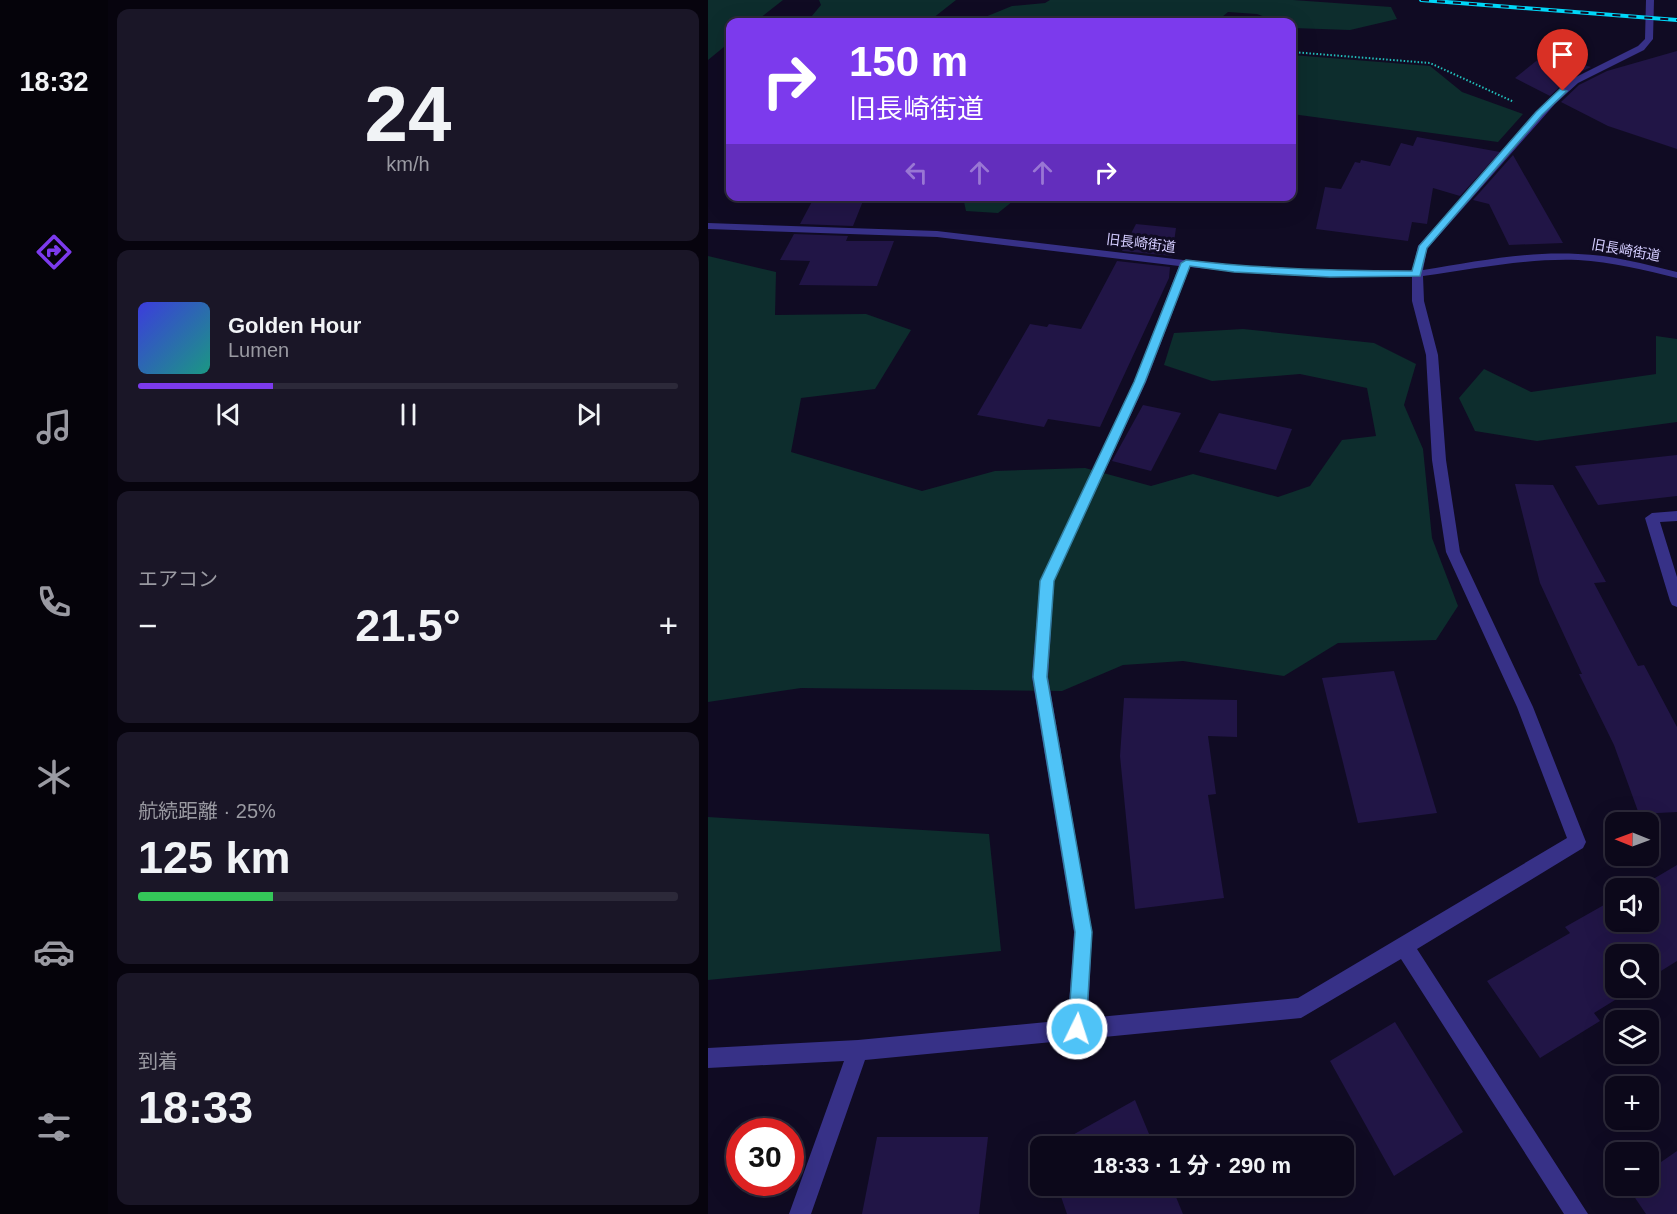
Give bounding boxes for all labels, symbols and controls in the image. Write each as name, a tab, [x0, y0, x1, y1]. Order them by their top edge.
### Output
pin	[1537, 29, 1588, 91]
text: 150 m	[849, 38, 968, 85]
icon: arrive	[1546, 38, 1579, 71]
icon: right	[750, 42, 828, 120]
text: 18:32	[19, 67, 89, 97]
text: 24	[365, 70, 451, 158]
text: 旧長崎街道	[849, 94, 984, 124]
text: km/h	[386, 153, 430, 175]
icon: left	[900, 156, 933, 189]
icon: ahead	[963, 156, 996, 189]
icon: ahead	[1026, 156, 1059, 189]
icon: right	[1089, 156, 1122, 189]
icon: directions	[33, 231, 75, 273]
street label: 旧長崎街道	[1105, 231, 1177, 255]
street label: 旧長崎街道	[1590, 236, 1662, 264]
text: Golden Hour	[228, 313, 361, 338]
text: Lumen	[228, 339, 289, 361]
icon: previous	[212, 398, 245, 431]
icon: pause	[392, 398, 425, 431]
icon: next	[572, 398, 605, 431]
icon: music	[33, 406, 75, 448]
text: エアコン	[138, 568, 218, 590]
icon: phone	[33, 581, 75, 623]
text: 21.5°	[355, 600, 461, 651]
text: −	[138, 607, 157, 644]
text: +	[659, 607, 678, 644]
icon: climate	[33, 756, 75, 798]
text: 航続距離 · 25%	[138, 800, 276, 822]
north arrow	[1605, 812, 1659, 866]
map controls	[1605, 812, 1659, 1196]
text: 125 km	[138, 832, 291, 883]
button: sound	[1605, 878, 1659, 932]
icon: car	[33, 931, 75, 973]
button: search	[1605, 944, 1659, 998]
position arrow	[1045, 997, 1109, 1061]
button: layers	[1605, 1010, 1659, 1064]
text: 到着	[138, 1050, 178, 1072]
button: +	[1605, 1076, 1659, 1130]
text: 18:33	[138, 1082, 253, 1133]
icon: filters	[33, 1106, 75, 1148]
speed limit sign: 30	[726, 1118, 804, 1196]
button: −	[1605, 1142, 1659, 1196]
text: 18:33 · 1 分 · 290 m	[1093, 1153, 1291, 1178]

